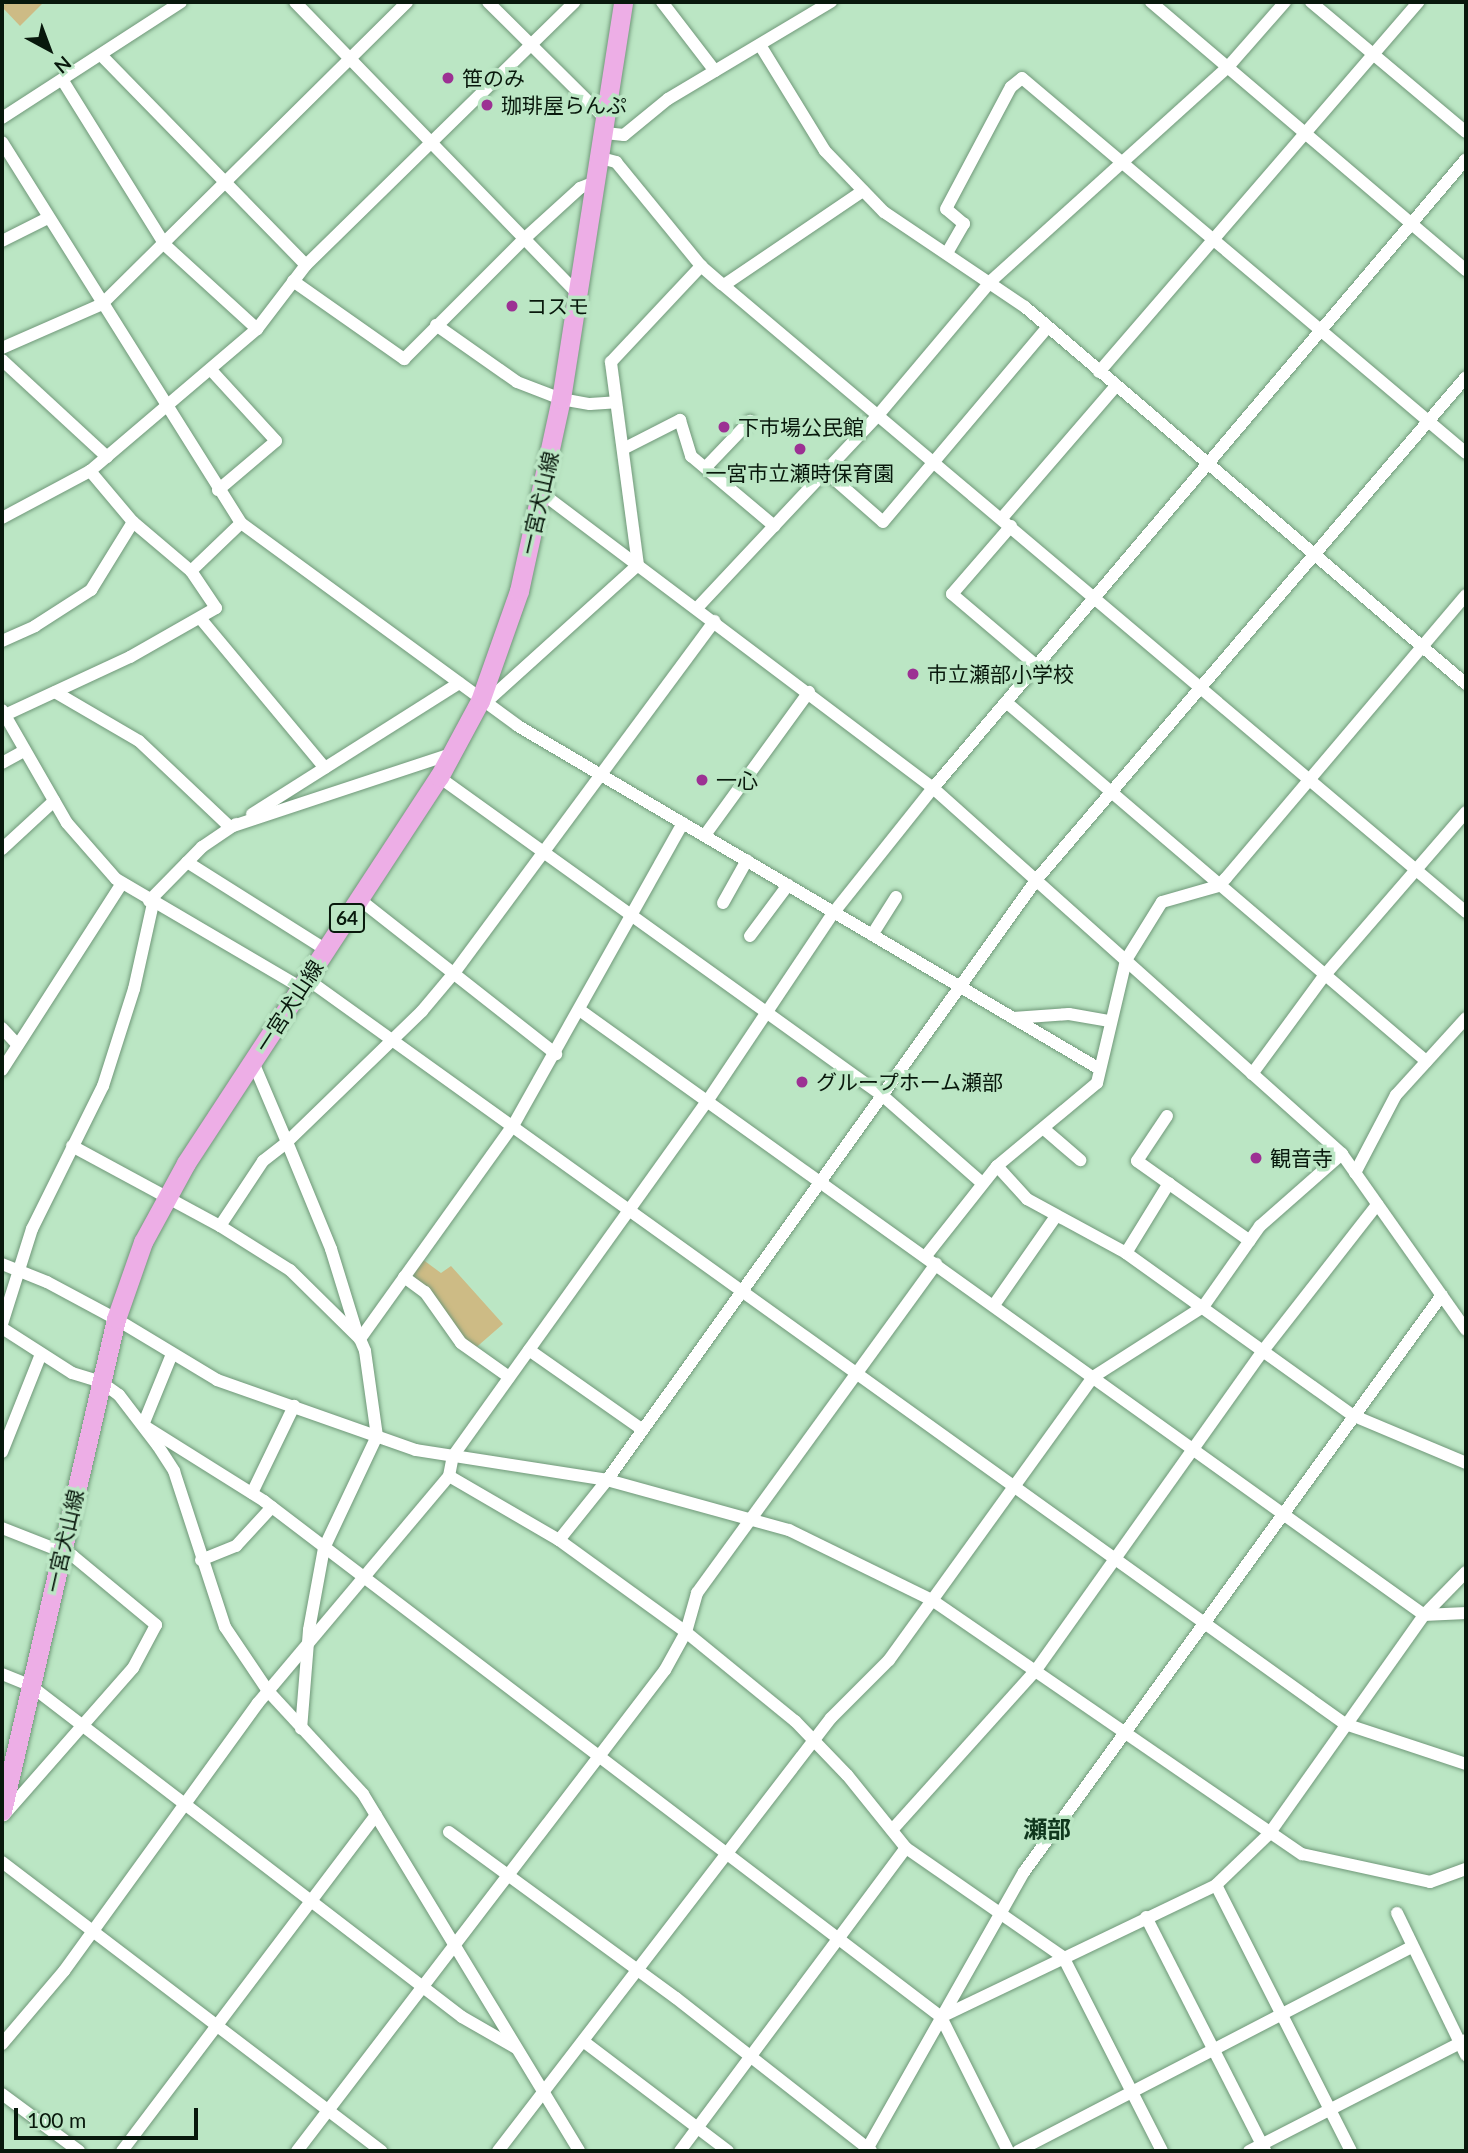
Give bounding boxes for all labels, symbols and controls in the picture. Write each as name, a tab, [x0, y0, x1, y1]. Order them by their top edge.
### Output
north arrow	[14, 14, 84, 84]
text: N	[50, 52, 76, 79]
place label: 笹のみ	[462, 65, 525, 91]
marker: 笹のみ	[440, 70, 456, 86]
place label: 珈琲屋らんぷ	[501, 92, 627, 118]
marker: 珈琲屋らんぷ	[479, 97, 495, 113]
place label: コスモ	[526, 293, 589, 319]
marker: コスモ	[504, 298, 520, 314]
place label: 下市場公民館	[738, 414, 864, 440]
marker: 下市場公民館	[716, 419, 732, 435]
marker: 一宮市立瀬時保育園	[792, 441, 808, 457]
street label: 一宮犬山線	[515, 449, 563, 557]
place label: 一宮市立瀬時保育園	[706, 460, 894, 486]
place label: 市立瀬部小学校	[927, 661, 1074, 687]
marker: 市立瀬部小学校	[905, 666, 921, 682]
place label: 一心	[716, 767, 758, 793]
marker: 一心	[694, 772, 710, 788]
road number: 64	[328, 902, 366, 934]
street label: 一宮犬山線	[250, 955, 328, 1057]
place label: グループホーム瀬部	[816, 1069, 1005, 1095]
marker: グループホーム瀬部	[794, 1074, 810, 1090]
place label: 観音寺	[1270, 1145, 1333, 1171]
marker: 観音寺	[1248, 1150, 1264, 1166]
street label: 一宮犬山線	[40, 1487, 88, 1595]
district label: 瀬部	[1023, 1815, 1071, 1843]
scale bar	[18, 2094, 201, 2138]
text: 100 m	[27, 2107, 86, 2132]

